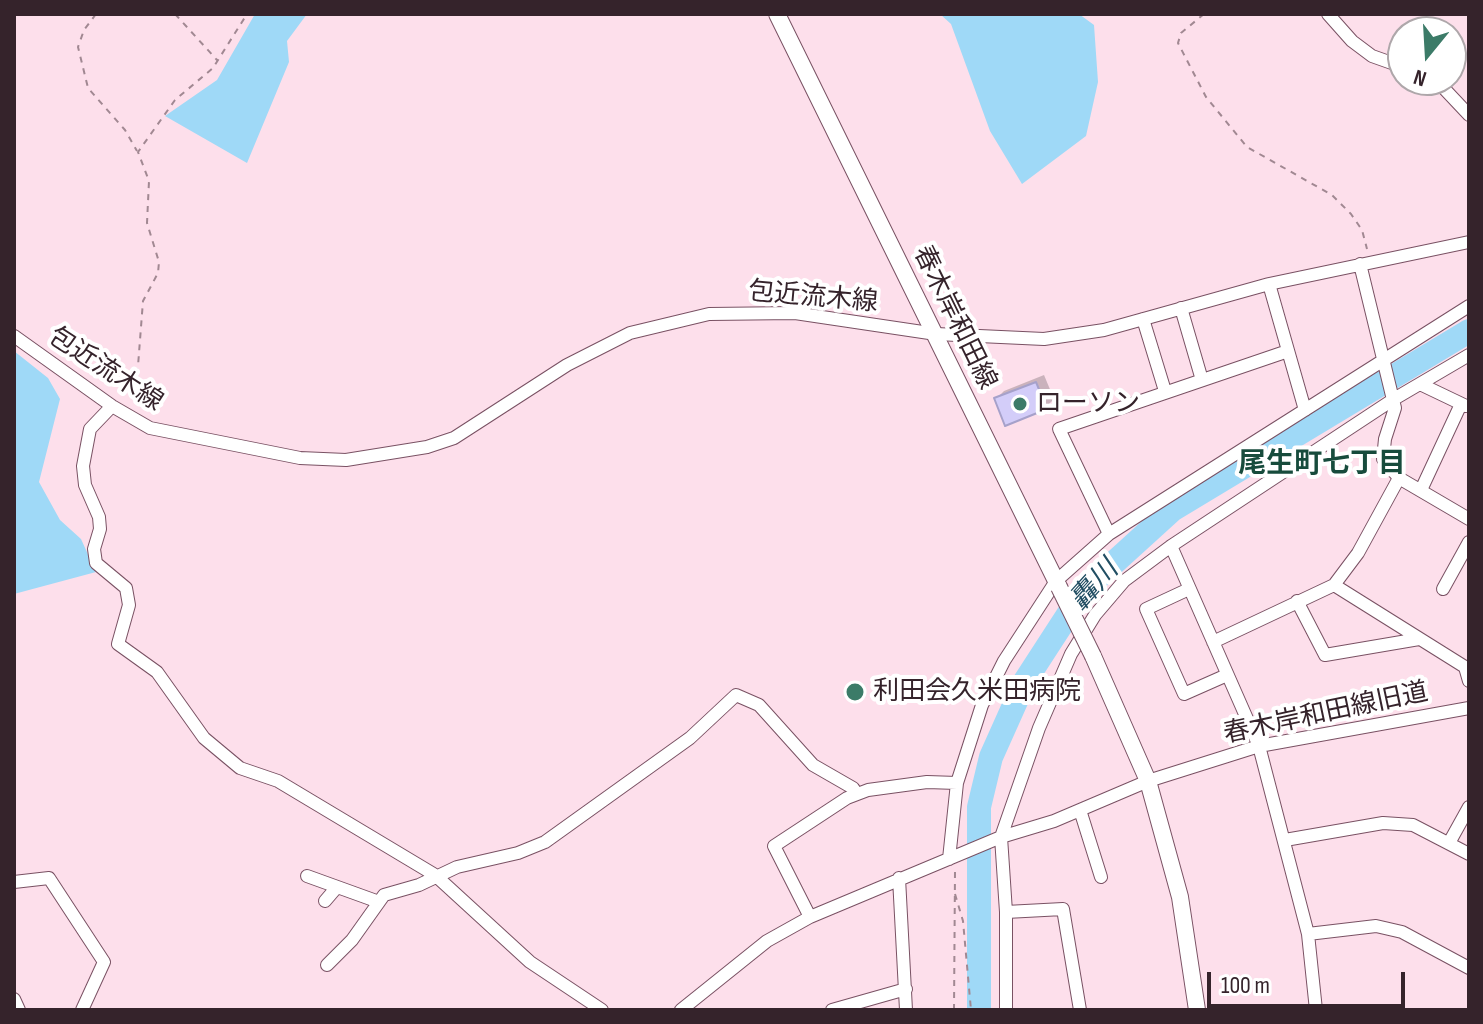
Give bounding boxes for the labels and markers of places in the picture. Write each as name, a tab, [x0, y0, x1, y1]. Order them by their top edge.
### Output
place label: ローソン	[1036, 388, 1140, 420]
marker: ローソン	[1011, 395, 1029, 413]
place label: 利田会久米田病院	[873, 676, 1081, 708]
marker: 利田会久米田病院	[844, 681, 866, 703]

